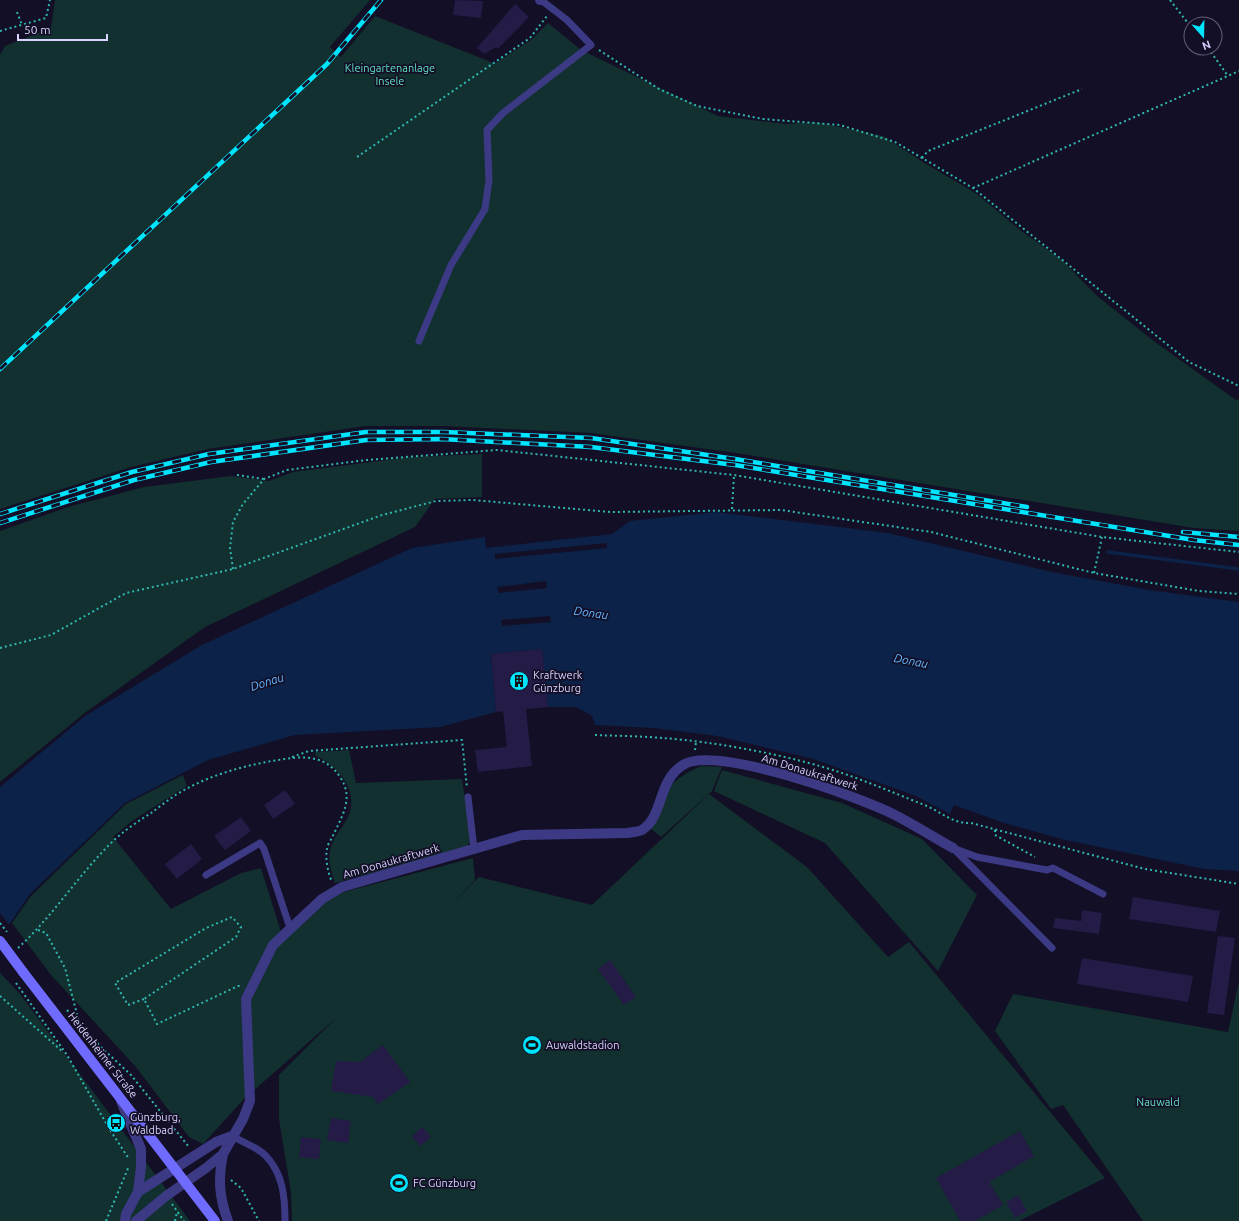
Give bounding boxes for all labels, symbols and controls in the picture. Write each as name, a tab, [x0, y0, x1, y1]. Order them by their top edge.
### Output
scale bar	[18, 16, 107, 42]
north arrow	[1183, 16, 1223, 56]
text: 50 m	[24, 23, 51, 36]
text: N	[1201, 38, 1212, 52]
park label: Kleingartenanlage Insele	[345, 62, 435, 87]
water label: Donau	[573, 604, 610, 621]
water label: Donau	[893, 651, 930, 670]
place label: Kraftwerk Günzburg	[533, 669, 583, 694]
water label: Donau	[248, 670, 286, 693]
building icon: Kraftwerk Günzburg	[508, 670, 530, 692]
street label: Am Donaukraftwerk	[761, 752, 860, 792]
street label: Am Donaukraftwerk	[341, 841, 441, 881]
street label: Heidenheimer Straße	[66, 1010, 140, 1100]
sports icon: Auwaldstadion	[521, 1034, 543, 1056]
place label: Auwaldstadion	[546, 1039, 619, 1051]
park label: Nauwald	[1136, 1096, 1180, 1108]
place label: Günzburg, Waldbad	[130, 1111, 181, 1136]
bus stop icon: Günzburg, Waldbad	[105, 1112, 127, 1134]
sports icon: FC Günzburg	[388, 1172, 410, 1194]
place label: FC Günzburg	[413, 1177, 476, 1189]

